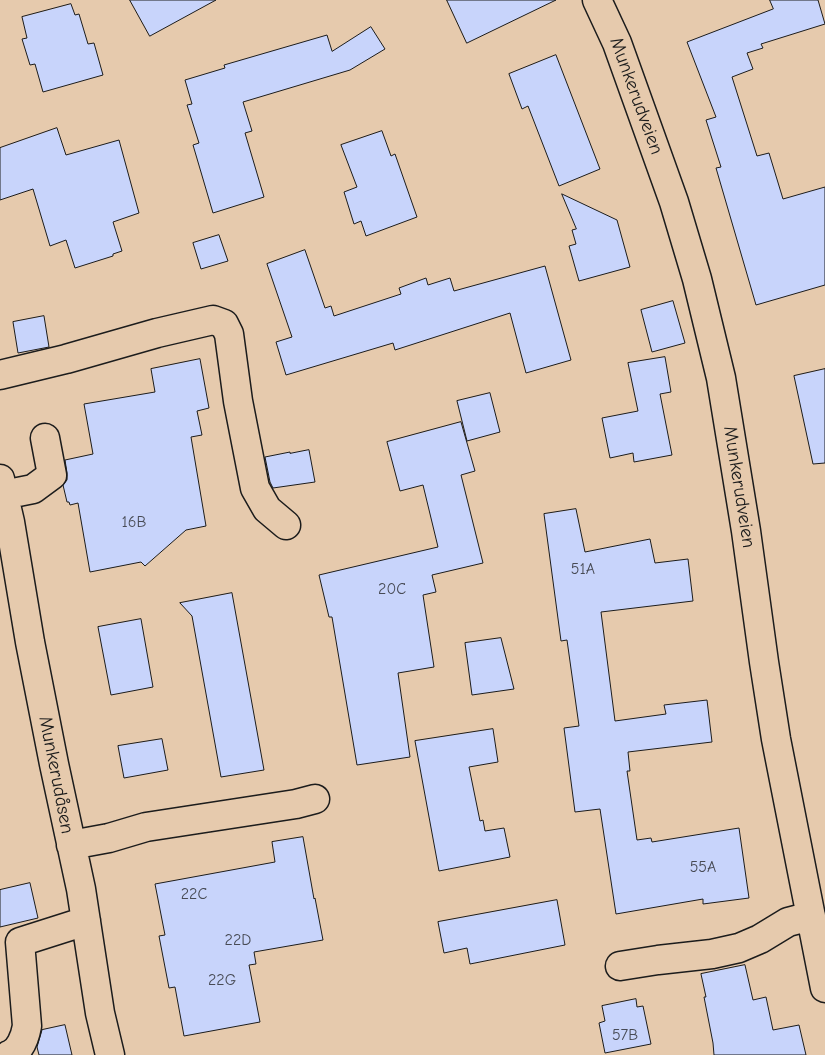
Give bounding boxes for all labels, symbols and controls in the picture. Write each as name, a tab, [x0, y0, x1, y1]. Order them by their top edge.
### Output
street label: Munkerudveien	[604, 34, 668, 158]
street label: Munkerudveien	[718, 424, 760, 550]
house number: 16B	[122, 512, 146, 532]
house number: 51A	[571, 559, 595, 579]
house number: 20C	[378, 579, 406, 599]
street label: Munkerudåsen	[33, 714, 79, 836]
house number: 55A	[690, 857, 716, 877]
house number: 22C	[181, 884, 207, 904]
house number: 22D	[225, 930, 251, 950]
house number: 22G	[208, 970, 236, 990]
house number: 57B	[612, 1025, 638, 1045]

